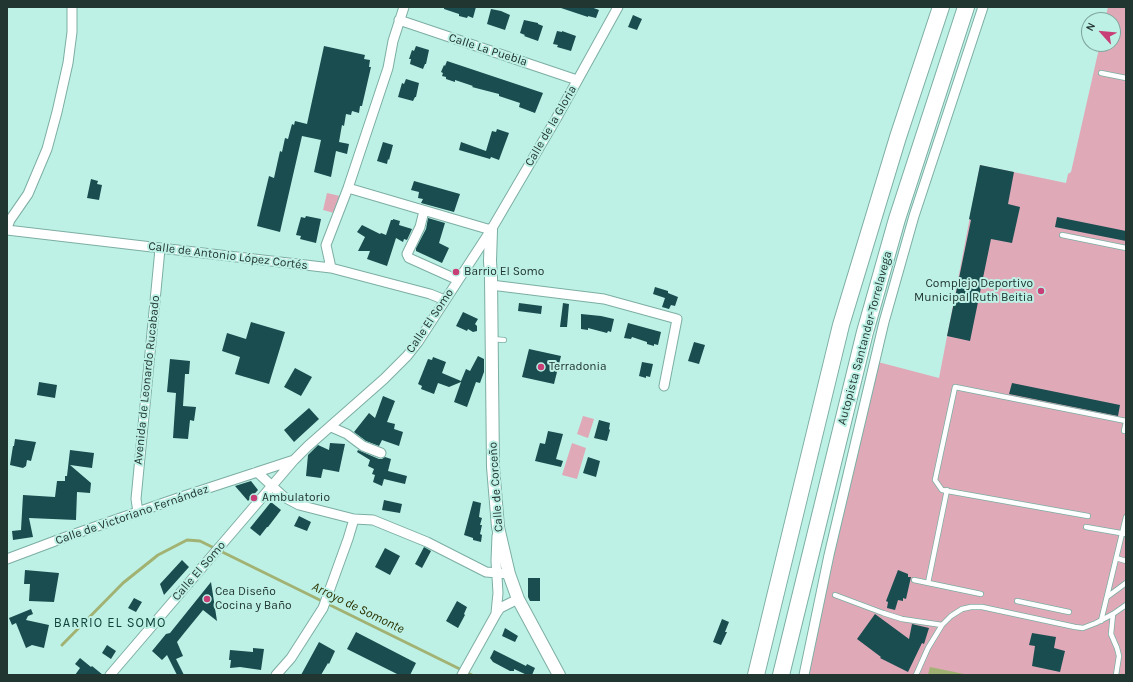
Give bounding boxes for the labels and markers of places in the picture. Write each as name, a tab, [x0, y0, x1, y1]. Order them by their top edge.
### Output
place label: Barrio El Somo	[464, 265, 544, 279]
marker: Barrio El Somo	[451, 267, 461, 277]
place label: Complejo Deportivo Municipal Ruth Beitia	[914, 277, 1033, 305]
marker: Complejo Deportivo Municipal Ruth Beitia	[1036, 286, 1046, 296]
place label: Terradonia	[549, 360, 607, 374]
marker: Terradonia	[536, 362, 546, 372]
place label: Ambulatorio	[262, 491, 330, 505]
marker: Ambulatorio	[249, 493, 259, 503]
place label: Cea Diseño Cocina y Baño	[215, 585, 292, 613]
marker: Cea Diseño Cocina y Baño	[202, 594, 212, 604]

